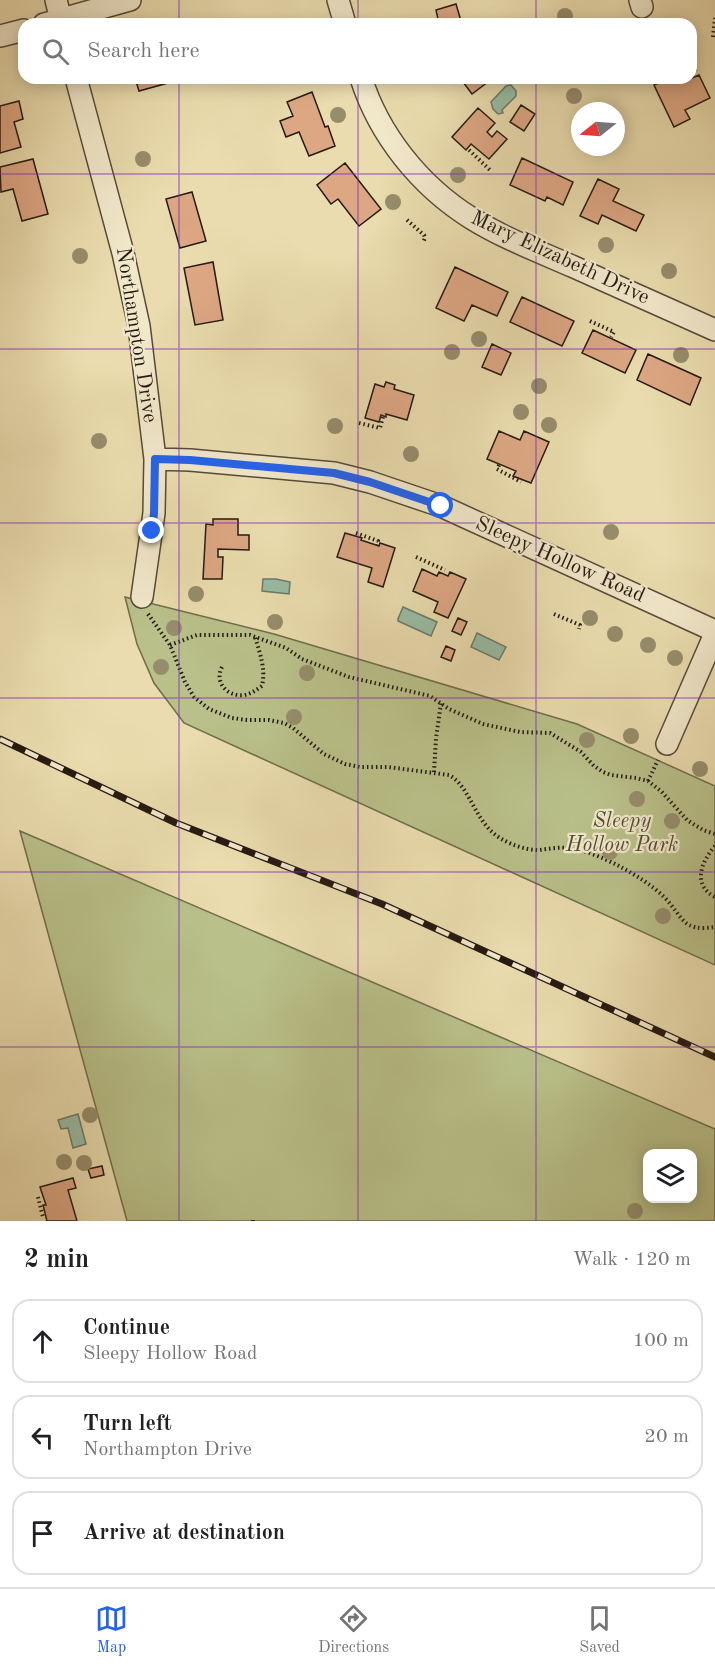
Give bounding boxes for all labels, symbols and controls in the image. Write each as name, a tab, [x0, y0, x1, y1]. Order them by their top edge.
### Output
search box	[18, 18, 697, 84]
icon: search	[39, 35, 72, 68]
text: Search here	[87, 40, 200, 62]
north arrow	[571, 102, 625, 156]
street label: Mary Elizabeth Drive	[467, 207, 653, 309]
street label: Northampton Drive	[112, 246, 160, 424]
route start	[427, 492, 453, 518]
street label: Sleepy Hollow Road	[472, 513, 648, 607]
route end	[138, 517, 164, 543]
park label: Sleepy Hollow Park	[565, 811, 678, 856]
map controls	[643, 1149, 697, 1203]
button: layers	[643, 1149, 697, 1203]
text: 2 min	[24, 1247, 89, 1273]
text: Walk · 120 m	[572, 1250, 691, 1270]
text: Continue	[83, 1317, 170, 1339]
icon: ahead	[26, 1325, 59, 1358]
text: 100 m	[633, 1331, 689, 1351]
text: Sleepy Hollow Road	[83, 1344, 258, 1364]
text: Turn left	[83, 1413, 172, 1435]
icon: left	[26, 1421, 59, 1454]
text: 20 m	[644, 1427, 689, 1447]
text: Northampton Drive	[83, 1440, 252, 1460]
icon: arrive	[26, 1517, 59, 1550]
text: Arrive at destination	[83, 1522, 285, 1544]
tab: Map	[95, 1602, 128, 1658]
tab: Directions	[318, 1602, 389, 1658]
tab: Saved	[579, 1602, 620, 1658]

